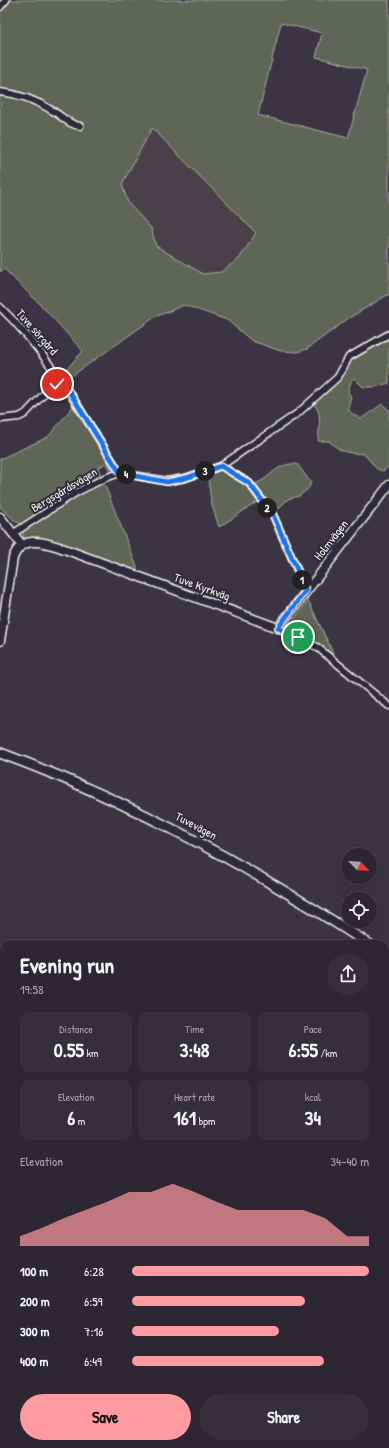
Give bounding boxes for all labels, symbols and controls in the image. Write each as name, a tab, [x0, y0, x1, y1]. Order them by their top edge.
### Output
street label: Tuve sörgård	[13, 305, 62, 359]
pin	[40, 367, 74, 401]
icon: check	[46, 373, 68, 395]
pin: 3	[195, 461, 215, 481]
street label: Bergsgårdsvägen	[27, 463, 100, 516]
pin: 4	[116, 464, 136, 484]
text: 3	[203, 464, 207, 478]
text: 4	[124, 467, 128, 481]
pin: 2	[257, 498, 277, 518]
text: 2	[264, 501, 270, 515]
street label: Holmvägen	[309, 516, 352, 563]
street label: Tuve Kyrkväg	[172, 569, 233, 605]
pin: 1	[292, 570, 312, 590]
text: 1	[300, 573, 304, 587]
pin	[281, 620, 315, 654]
icon: arrive	[287, 626, 309, 648]
street label: Tuvevägen	[172, 807, 220, 844]
north arrow	[341, 848, 377, 884]
map controls	[341, 848, 377, 928]
button: locate	[341, 892, 377, 928]
text: Evening run	[20, 950, 114, 980]
button: share	[327, 953, 369, 995]
text: 19:58	[20, 980, 44, 998]
text: Distance	[59, 1022, 93, 1036]
text: Time	[185, 1022, 204, 1036]
text: Pace	[304, 1022, 322, 1036]
text: 0.55	[54, 1036, 84, 1063]
text: 3:48	[180, 1036, 209, 1063]
text: 6:55	[288, 1036, 318, 1063]
text: km	[84, 1046, 99, 1060]
text: /km	[318, 1046, 337, 1060]
text: Elevation	[58, 1090, 94, 1104]
text: Heart rate	[174, 1090, 215, 1104]
text: kcal	[305, 1090, 321, 1104]
text: 6	[67, 1104, 75, 1131]
text: 161	[174, 1104, 196, 1131]
text: 34	[305, 1104, 321, 1131]
text: m	[75, 1114, 85, 1128]
text: bpm	[196, 1114, 215, 1128]
text: Elevation	[20, 1152, 63, 1170]
text: 34–40 m	[330, 1152, 369, 1170]
text: 100 m	[20, 1262, 48, 1280]
text: 6:28	[84, 1262, 104, 1280]
text: 200 m	[20, 1292, 50, 1310]
text: 6:59	[84, 1292, 102, 1310]
text: 300 m	[20, 1322, 49, 1340]
text: 7:16	[84, 1322, 103, 1340]
text: 400 m	[20, 1352, 48, 1370]
text: 6:49	[84, 1352, 102, 1370]
button: Save	[20, 1394, 191, 1440]
button: Share	[199, 1394, 369, 1440]

